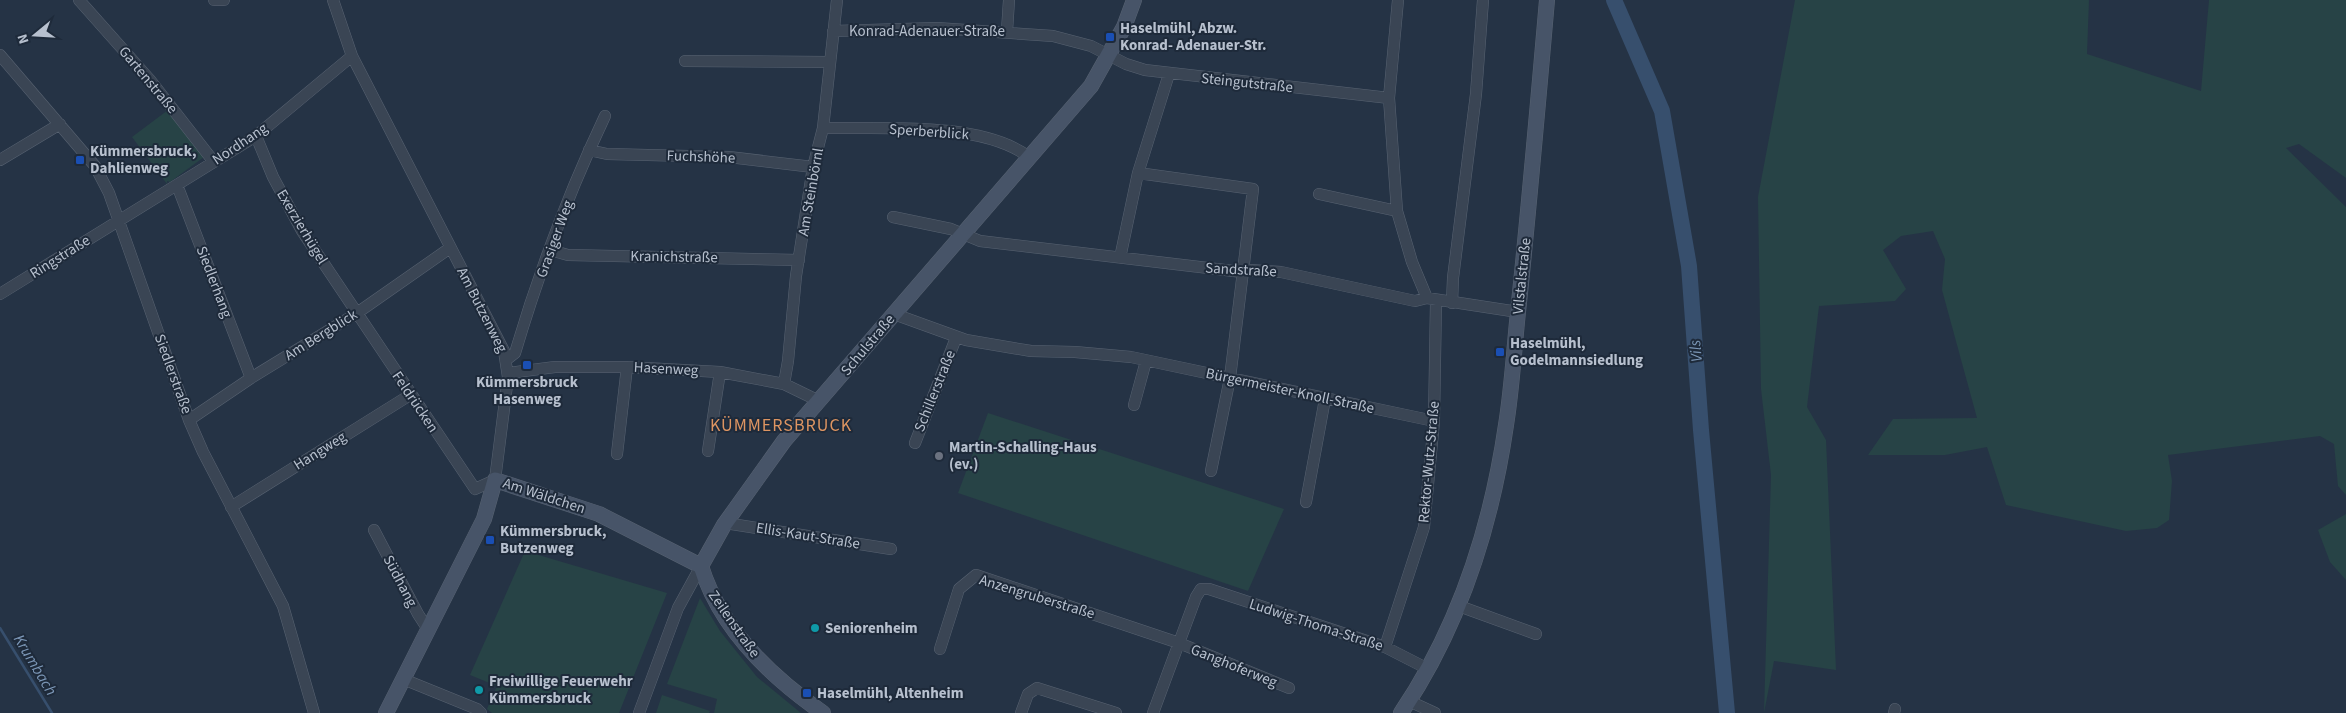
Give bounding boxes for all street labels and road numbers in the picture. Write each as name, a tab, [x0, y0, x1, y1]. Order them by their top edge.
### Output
street label: Konrad-Adenauer-Straße	[849, 21, 1005, 42]
street label: Gartenstraße	[114, 42, 182, 118]
street label: Steingutstraße	[1200, 68, 1294, 98]
street label: Nordhang	[208, 118, 272, 170]
street label: Sperberblick	[888, 119, 970, 145]
street label: Fuchshöhe	[666, 145, 736, 169]
street label: Am Steinbörnl	[793, 146, 829, 238]
street label: Exerzierhügel	[271, 186, 333, 269]
street label: Grasiger Weg	[531, 197, 579, 281]
street label: Ringstraße	[26, 230, 94, 284]
street label: Vilstalstraße	[1508, 237, 1536, 315]
street label: Siedlerhang	[191, 243, 237, 321]
street label: Kranichstraße	[630, 246, 718, 268]
street label: Sandstraße	[1205, 258, 1277, 282]
street label: Am Butzenweg	[452, 264, 513, 357]
street label: Am Bergblick	[280, 304, 362, 366]
street label: Schulstraße	[836, 310, 900, 380]
street label: Siedlerstraße	[149, 331, 197, 417]
street label: Schillerstraße	[909, 347, 961, 435]
street label: Hasenweg	[633, 357, 699, 381]
street label: Bürgermeister-Knoll-Straße	[1204, 363, 1376, 419]
street label: Feldrücken	[387, 367, 443, 437]
street label: Rektor-Wutz-Straße	[1413, 400, 1445, 524]
street label: Hangweg	[290, 426, 351, 475]
street label: Am Wäldchen	[500, 473, 588, 519]
street label: Ellis-Kaut-Straße	[754, 517, 862, 555]
street label: Südhang	[378, 551, 423, 611]
street label: Anzengruberstraße	[977, 569, 1097, 625]
street label: Zeilenstraße	[703, 586, 765, 662]
street label: Ludwig-Thoma-Straße	[1246, 593, 1386, 657]
street label: Ganghoferweg	[1188, 639, 1281, 693]

